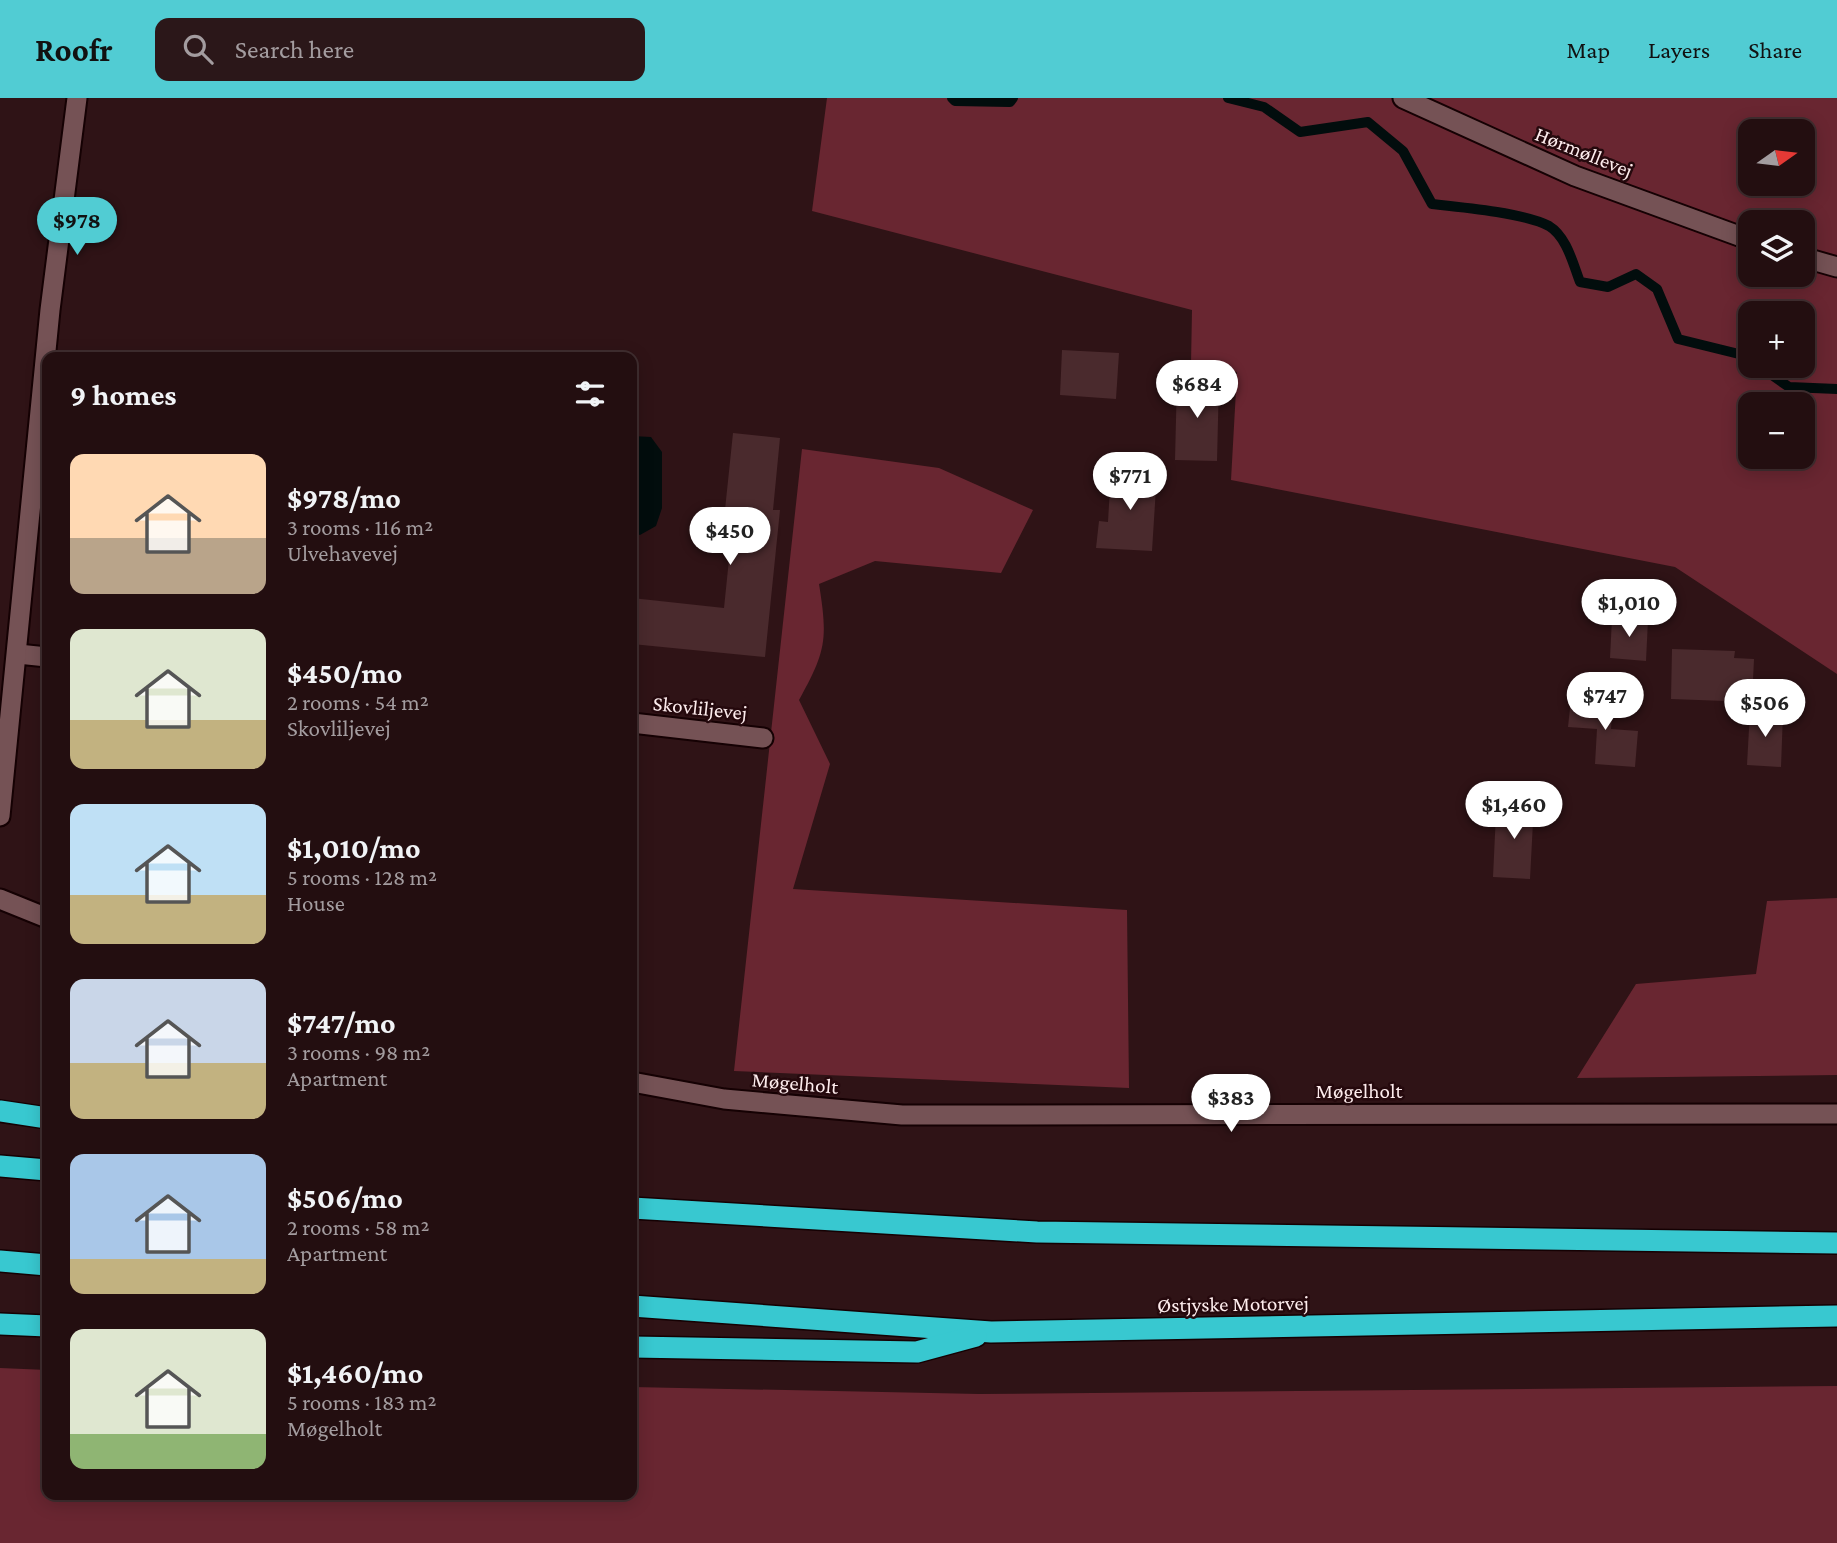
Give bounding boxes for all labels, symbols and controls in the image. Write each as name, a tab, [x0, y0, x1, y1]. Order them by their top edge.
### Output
search box	[155, 18, 645, 81]
icon: search	[179, 30, 217, 68]
text: Roofr	[35, 31, 113, 68]
text: Search here	[235, 35, 354, 64]
text: Map	[1566, 36, 1610, 63]
text: Layers	[1648, 36, 1710, 63]
text: Share	[1748, 36, 1802, 63]
north arrow	[1738, 119, 1815, 196]
map controls	[1738, 119, 1815, 469]
street label: Hørmøllevej	[1532, 122, 1636, 182]
pin: $978	[36, 198, 118, 257]
text: $978	[53, 207, 101, 233]
button: layers	[1738, 210, 1815, 287]
button: +	[1738, 301, 1815, 378]
pin: $684	[1156, 360, 1238, 420]
text: $684	[1172, 370, 1222, 396]
icon: filters	[571, 375, 609, 413]
text: 9 homes	[70, 378, 177, 411]
button: −	[1738, 392, 1815, 469]
pin: $771	[1089, 452, 1171, 512]
text: $771	[1109, 462, 1151, 488]
text: $978/mo	[287, 481, 401, 514]
icon: home	[126, 482, 210, 566]
pin: $450	[689, 508, 771, 567]
text: 3 rooms · 116 m²	[287, 514, 433, 540]
text: $450	[705, 517, 755, 543]
text: Ulvehavevej	[287, 540, 398, 566]
pin: $1,010	[1572, 580, 1686, 639]
text: $1,010	[1598, 589, 1660, 615]
text: $450/mo	[287, 656, 402, 689]
icon: home	[126, 657, 210, 741]
pin: $747	[1564, 672, 1646, 732]
pin: $506	[1724, 680, 1806, 739]
text: $747	[1583, 682, 1627, 708]
text: 2 rooms · 54 m²	[287, 689, 429, 715]
text: $506	[1740, 689, 1790, 715]
street label: Skovliljevej	[652, 691, 748, 725]
text: Skovliljevej	[287, 715, 391, 741]
pin: $1,460	[1457, 782, 1571, 841]
text: $1,460	[1481, 791, 1547, 817]
text: $1,010/mo	[287, 831, 421, 864]
icon: home	[126, 832, 210, 916]
text: 5 rooms · 128 m²	[287, 864, 437, 890]
text: House	[287, 890, 345, 916]
text: $747/mo	[287, 1006, 396, 1039]
icon: home	[126, 1007, 210, 1091]
text: 3 rooms · 98 m²	[287, 1039, 430, 1065]
text: Apartment	[287, 1065, 387, 1091]
street label: Møgelholt	[751, 1067, 840, 1099]
pin: $383	[1190, 1074, 1272, 1134]
street label: Møgelholt	[1316, 1079, 1403, 1103]
text: $383	[1207, 1084, 1255, 1110]
text: $506/mo	[287, 1181, 403, 1214]
icon: home	[126, 1182, 210, 1266]
text: 2 rooms · 58 m²	[287, 1214, 429, 1240]
text: Apartment	[287, 1240, 387, 1266]
street label: Østjyske Motorvej	[1157, 1291, 1309, 1317]
text: $1,460/mo	[287, 1356, 423, 1389]
icon: home	[126, 1357, 210, 1441]
text: 5 rooms · 183 m²	[287, 1389, 437, 1415]
text: Møgelholt	[287, 1415, 382, 1441]

